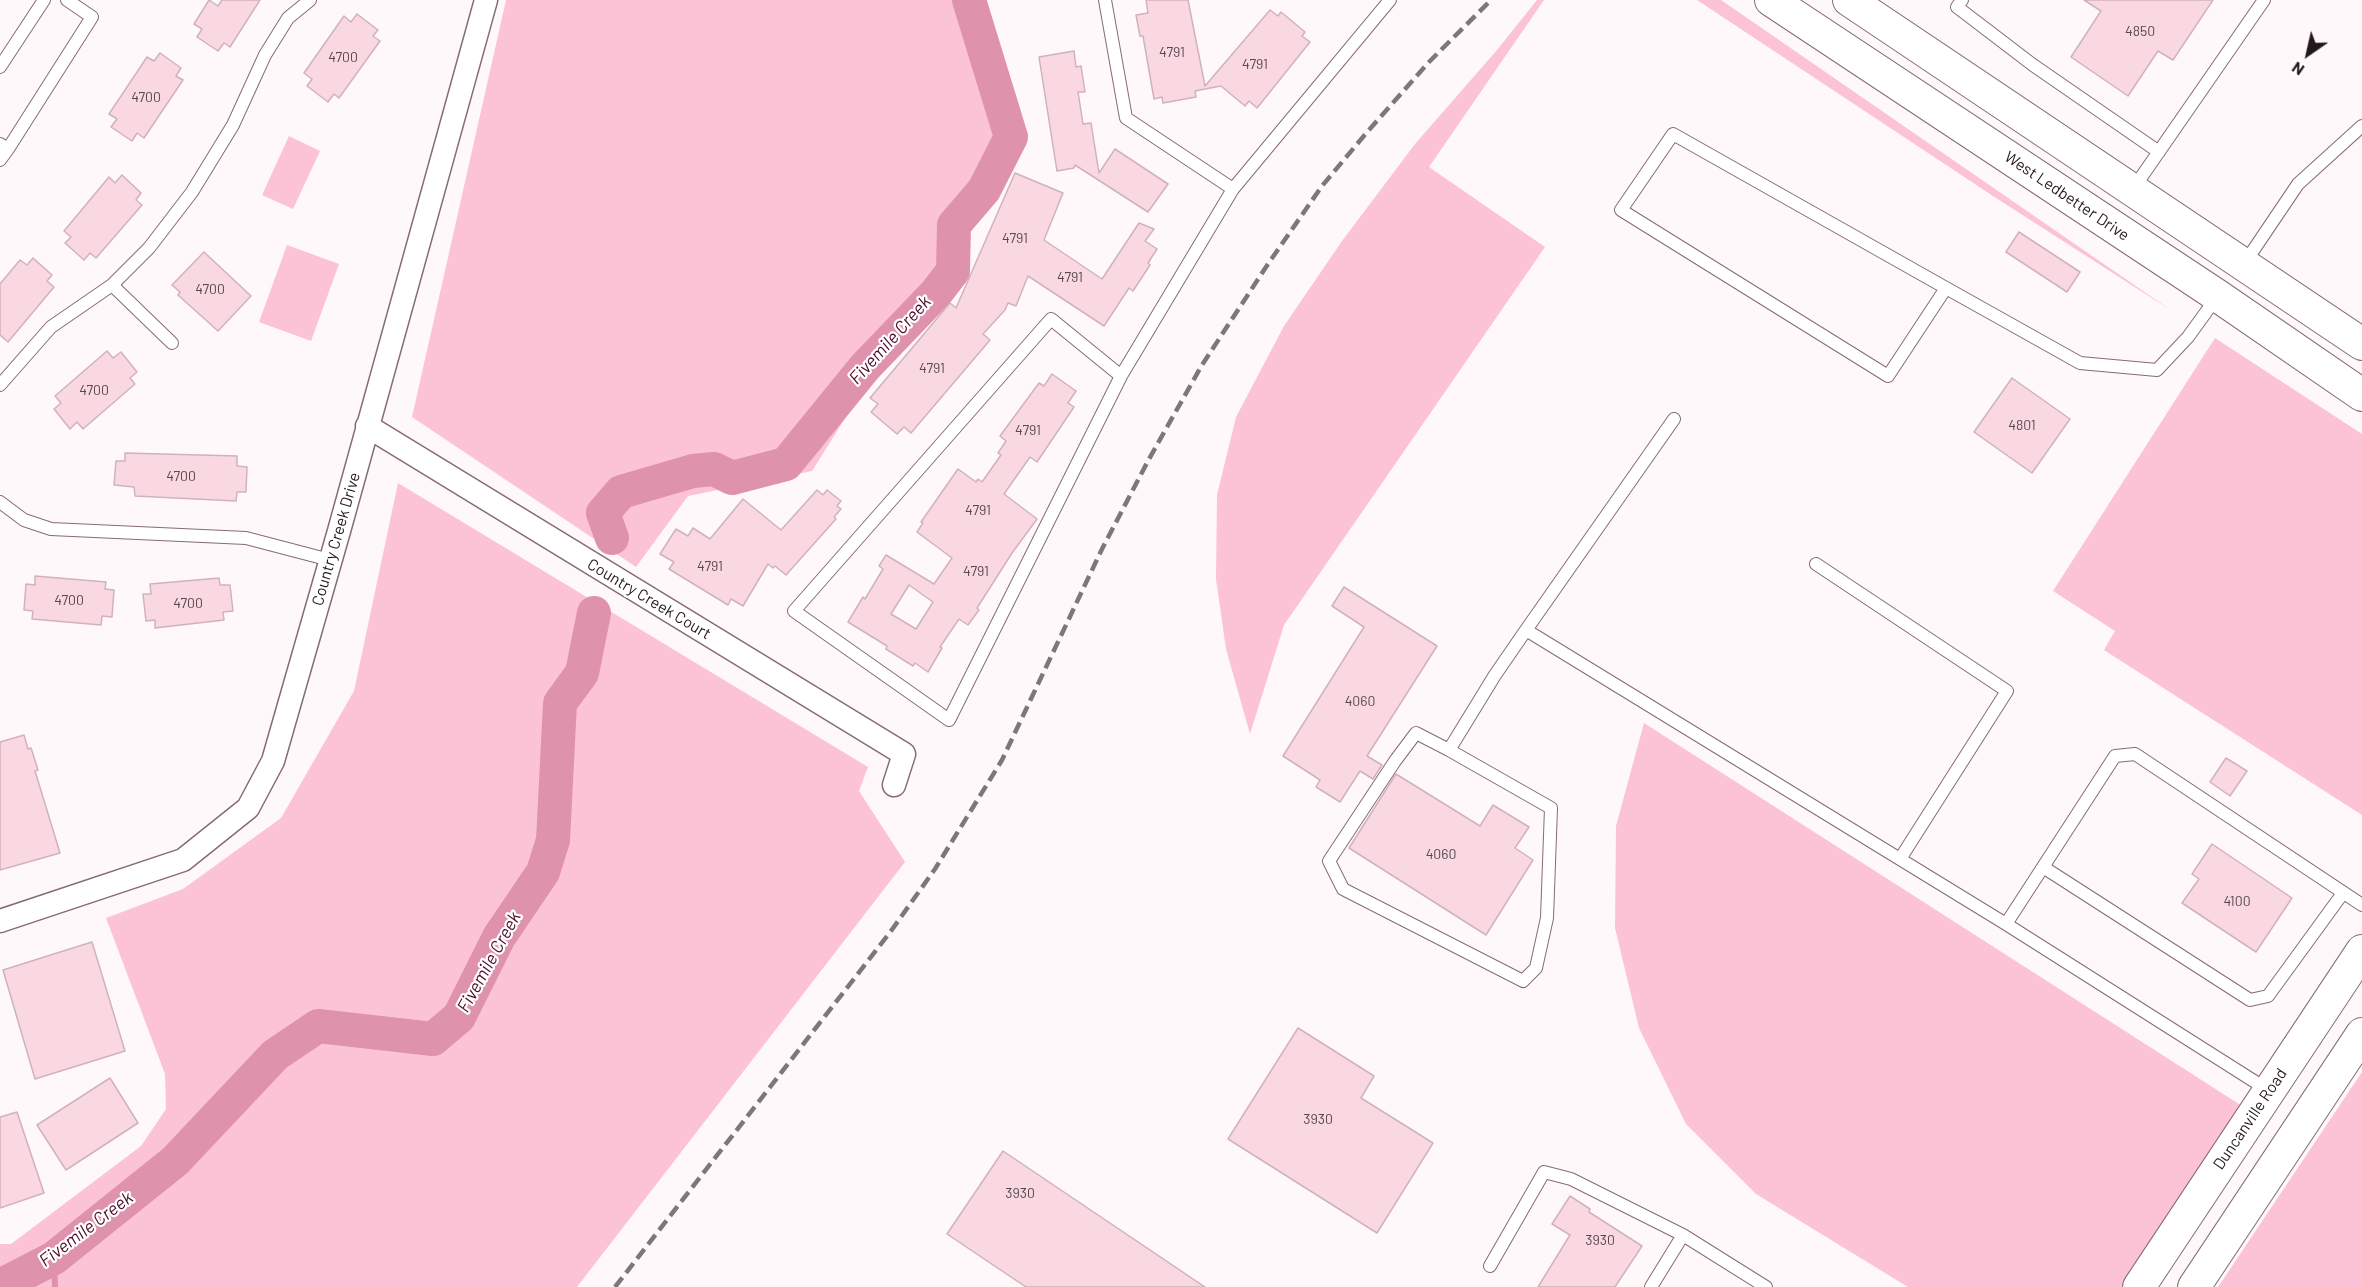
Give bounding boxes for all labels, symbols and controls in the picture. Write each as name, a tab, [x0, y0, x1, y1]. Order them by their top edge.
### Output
house number: 4850	[2125, 23, 2155, 39]
north arrow	[2278, 24, 2338, 84]
house number: 4791	[1159, 44, 1185, 60]
house number: 4700	[328, 49, 358, 65]
house number: 4791	[1242, 56, 1268, 72]
text: N	[2288, 58, 2307, 80]
house number: 4700	[131, 89, 161, 105]
street label: West Ledbetter Drive	[2001, 147, 2133, 245]
house number: 4791	[1002, 230, 1028, 246]
house number: 4791	[1057, 269, 1083, 285]
house number: 4700	[195, 281, 225, 297]
water label: Fivemile Creek	[845, 291, 935, 389]
house number: 4791	[919, 360, 945, 376]
house number: 4700	[79, 382, 109, 398]
house number: 4801	[2008, 417, 2036, 433]
house number: 4791	[1015, 422, 1041, 438]
house number: 4700	[166, 468, 196, 484]
street label: Country Creek Drive	[308, 470, 364, 608]
house number: 4791	[965, 502, 991, 518]
street label: Country Creek Court	[584, 554, 714, 644]
house number: 4791	[697, 558, 723, 574]
house number: 4791	[963, 563, 989, 579]
house number: 4700	[54, 592, 84, 608]
house number: 4700	[173, 595, 203, 611]
house number: 4060	[1345, 693, 1375, 709]
house number: 4060	[1426, 846, 1456, 862]
house number: 4100	[2223, 893, 2251, 909]
water label: Fivemile Creek	[452, 908, 526, 1016]
street label: Duncanville Road	[2209, 1065, 2291, 1173]
house number: 3930	[1303, 1111, 1333, 1127]
house number: 3930	[1005, 1185, 1035, 1201]
water label: Fivemile Creek	[35, 1187, 137, 1271]
house number: 3930	[1585, 1232, 1615, 1248]

